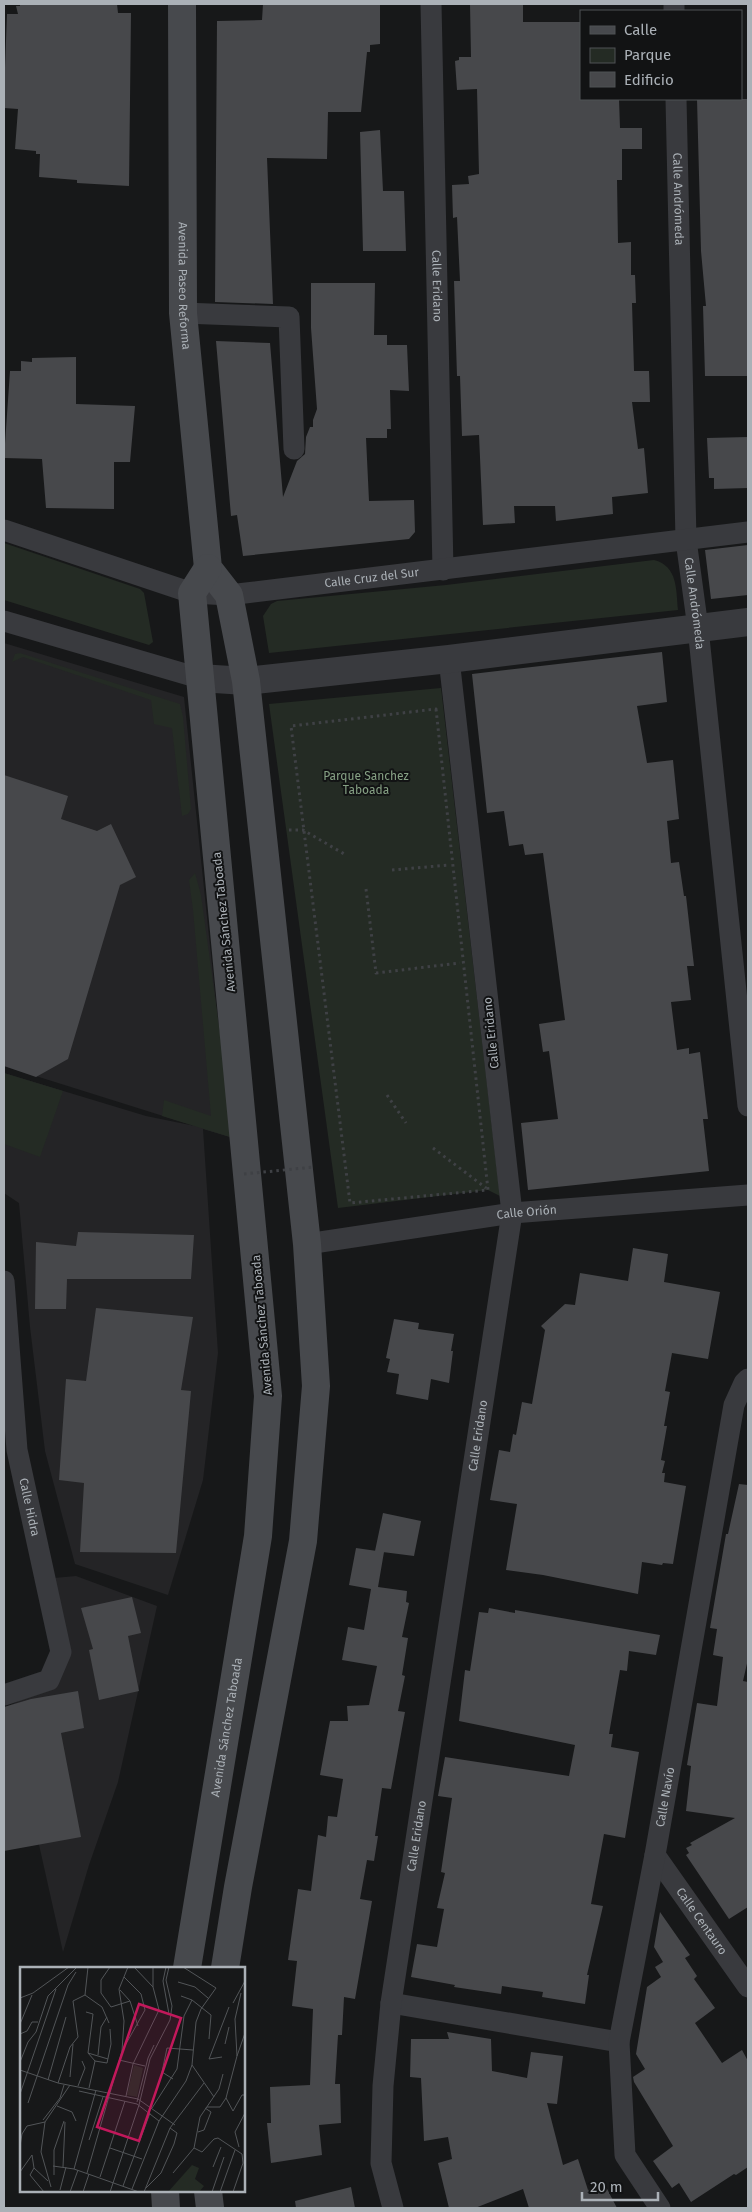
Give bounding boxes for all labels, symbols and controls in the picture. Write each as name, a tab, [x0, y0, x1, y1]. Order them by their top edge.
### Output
legend	[580, 10, 742, 100]
text: Calle	[624, 21, 657, 39]
text: Parque	[624, 46, 671, 64]
text: Edificio	[624, 71, 674, 89]
street label: Calle Andrómeda	[670, 152, 686, 245]
street label: Avenida Paseo Reforma	[176, 222, 194, 350]
street label: Calle Eridano	[429, 250, 445, 322]
street label: Calle Andrómeda	[681, 556, 707, 650]
street label: Calle Cruz del Sur	[324, 565, 420, 590]
park label: Parque Sanchez Taboada	[323, 769, 409, 797]
street label: Avenida Sánchez Taboada	[210, 851, 238, 993]
street label: Calle Eridano	[480, 997, 502, 1069]
street label: Calle Orión	[496, 1203, 557, 1222]
street label: Avenida Sánchez Taboada	[249, 1254, 275, 1396]
street label: Calle Eridano	[466, 1399, 490, 1472]
street label: Calle Hidra	[16, 1477, 43, 1538]
street label: Avenida Sánchez Taboada	[208, 1657, 245, 1798]
street label: Calle Navío	[653, 1766, 677, 1828]
street label: Calle Eridano	[404, 1799, 429, 1873]
street label: Calle Centauro	[673, 1885, 730, 1958]
inset map	[20, 1967, 245, 2192]
scale bar	[582, 2170, 658, 2202]
text: 20 m	[590, 2178, 623, 2196]

